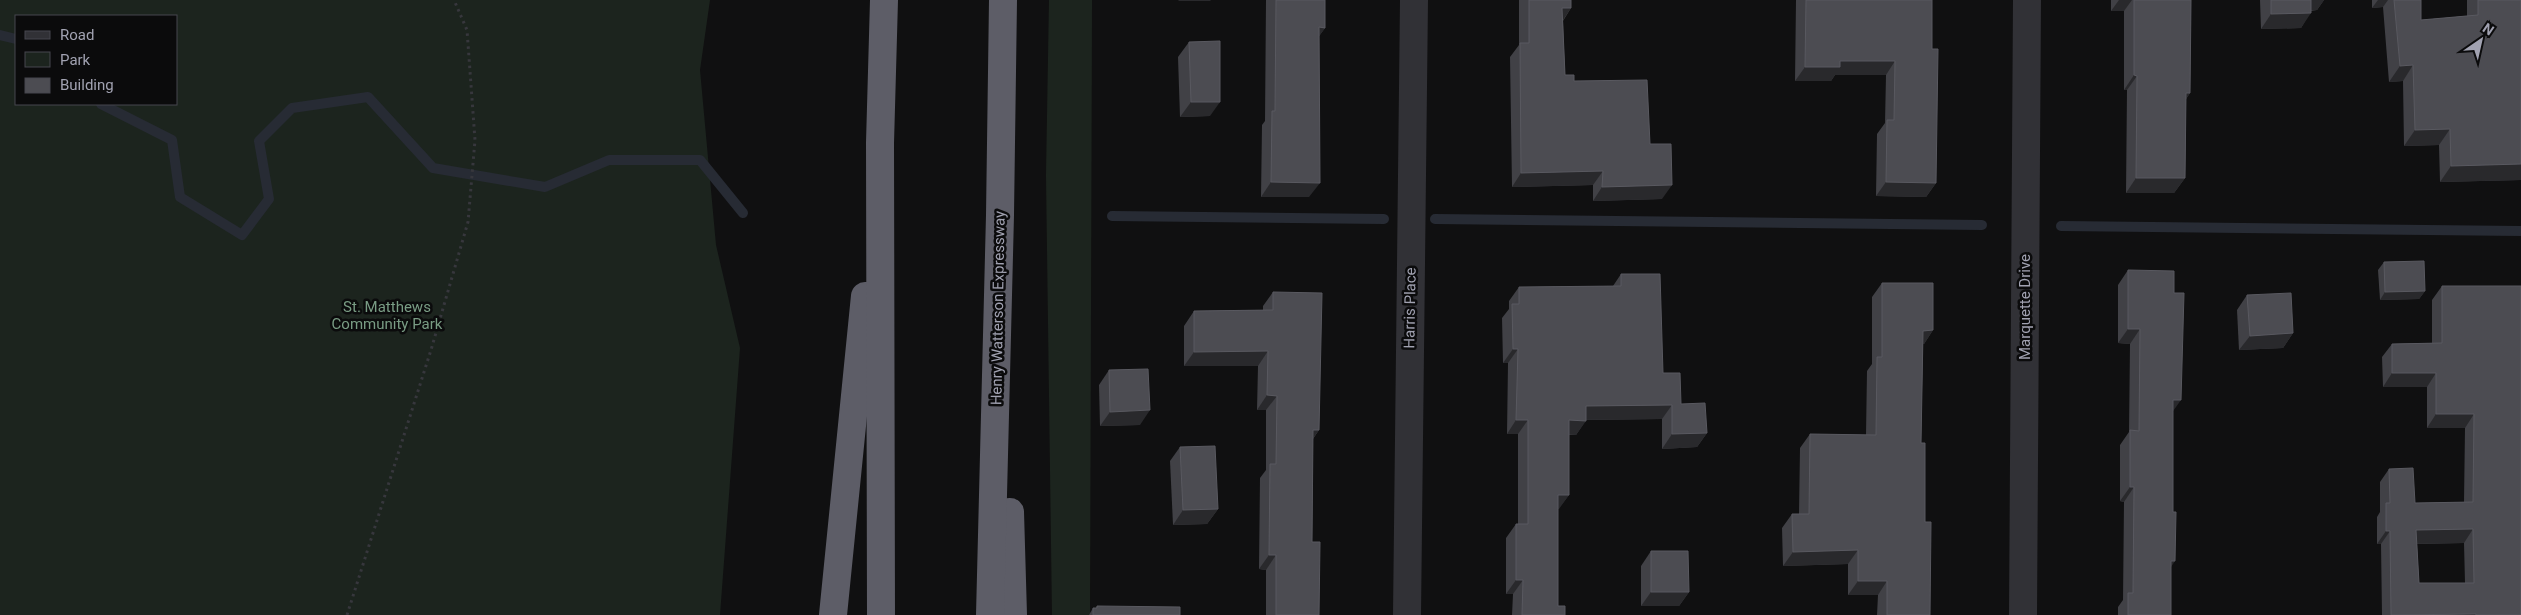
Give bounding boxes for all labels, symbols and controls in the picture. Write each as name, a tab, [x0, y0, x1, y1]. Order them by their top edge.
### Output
legend	[15, 15, 178, 105]
north arrow	[2456, 15, 2506, 65]
text: N	[2480, 20, 2497, 39]
text: Road	[60, 26, 94, 44]
text: Park	[60, 51, 91, 69]
text: Building	[60, 76, 114, 94]
street label: Henry Watterson Expressway	[987, 211, 1009, 405]
street label: Marquette Drive	[2016, 254, 2034, 360]
street label: Harris Place	[1400, 267, 1420, 349]
park label: St. Matthews Community Park	[332, 298, 443, 333]

